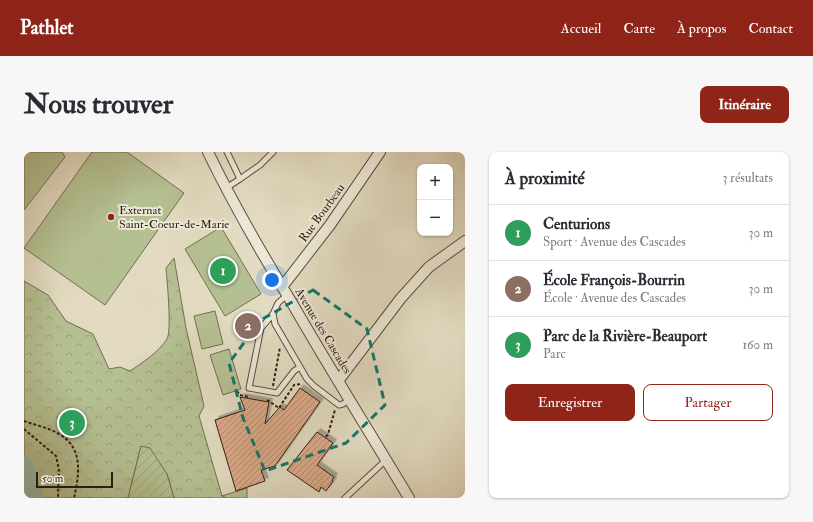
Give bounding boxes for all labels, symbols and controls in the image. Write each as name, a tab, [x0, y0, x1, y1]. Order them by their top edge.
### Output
text: Pathlet	[20, 16, 74, 40]
text: Accueil	[561, 20, 601, 37]
text: Carte	[623, 20, 655, 37]
text: À propos	[677, 20, 726, 37]
text: Contact	[748, 20, 793, 37]
button: Itinéraire	[700, 86, 789, 123]
text: Nous trouver	[24, 87, 173, 122]
map controls	[417, 164, 453, 236]
button: +	[417, 164, 453, 200]
text: À proximité	[505, 168, 585, 189]
text: 3 résultats	[722, 170, 773, 186]
street label: Rue Bourbeau	[296, 181, 348, 245]
button: −	[417, 200, 453, 236]
place label: Externat Saint-Coeur-de-Marie	[119, 203, 229, 232]
marker: Externat Saint-Coeur-de-Marie	[106, 212, 116, 222]
text: Centurions	[543, 215, 610, 234]
text: 1	[516, 225, 520, 241]
text: 30 m	[749, 225, 773, 241]
text: Sport · Avenue des Cascades	[543, 234, 686, 250]
pin: 1	[210, 256, 236, 286]
your location	[262, 270, 282, 290]
text: École François-Bourrin	[543, 271, 685, 290]
text: 2	[515, 281, 521, 297]
text: 30 m	[749, 281, 773, 297]
street label: Avenue des Cascades	[291, 285, 355, 377]
text: École · Avenue des Cascades	[543, 290, 686, 306]
pin: 2	[235, 311, 261, 341]
text: Parc de la Rivière-Beauport	[543, 327, 707, 346]
text: 3	[516, 337, 521, 353]
text: 160 m	[742, 337, 773, 353]
text: Parc	[543, 346, 566, 362]
button: Enregistrer	[505, 384, 635, 421]
button: Partager	[643, 384, 773, 421]
pin: 3	[59, 408, 85, 438]
scale bar	[36, 470, 113, 489]
text: 50 m	[42, 472, 63, 485]

